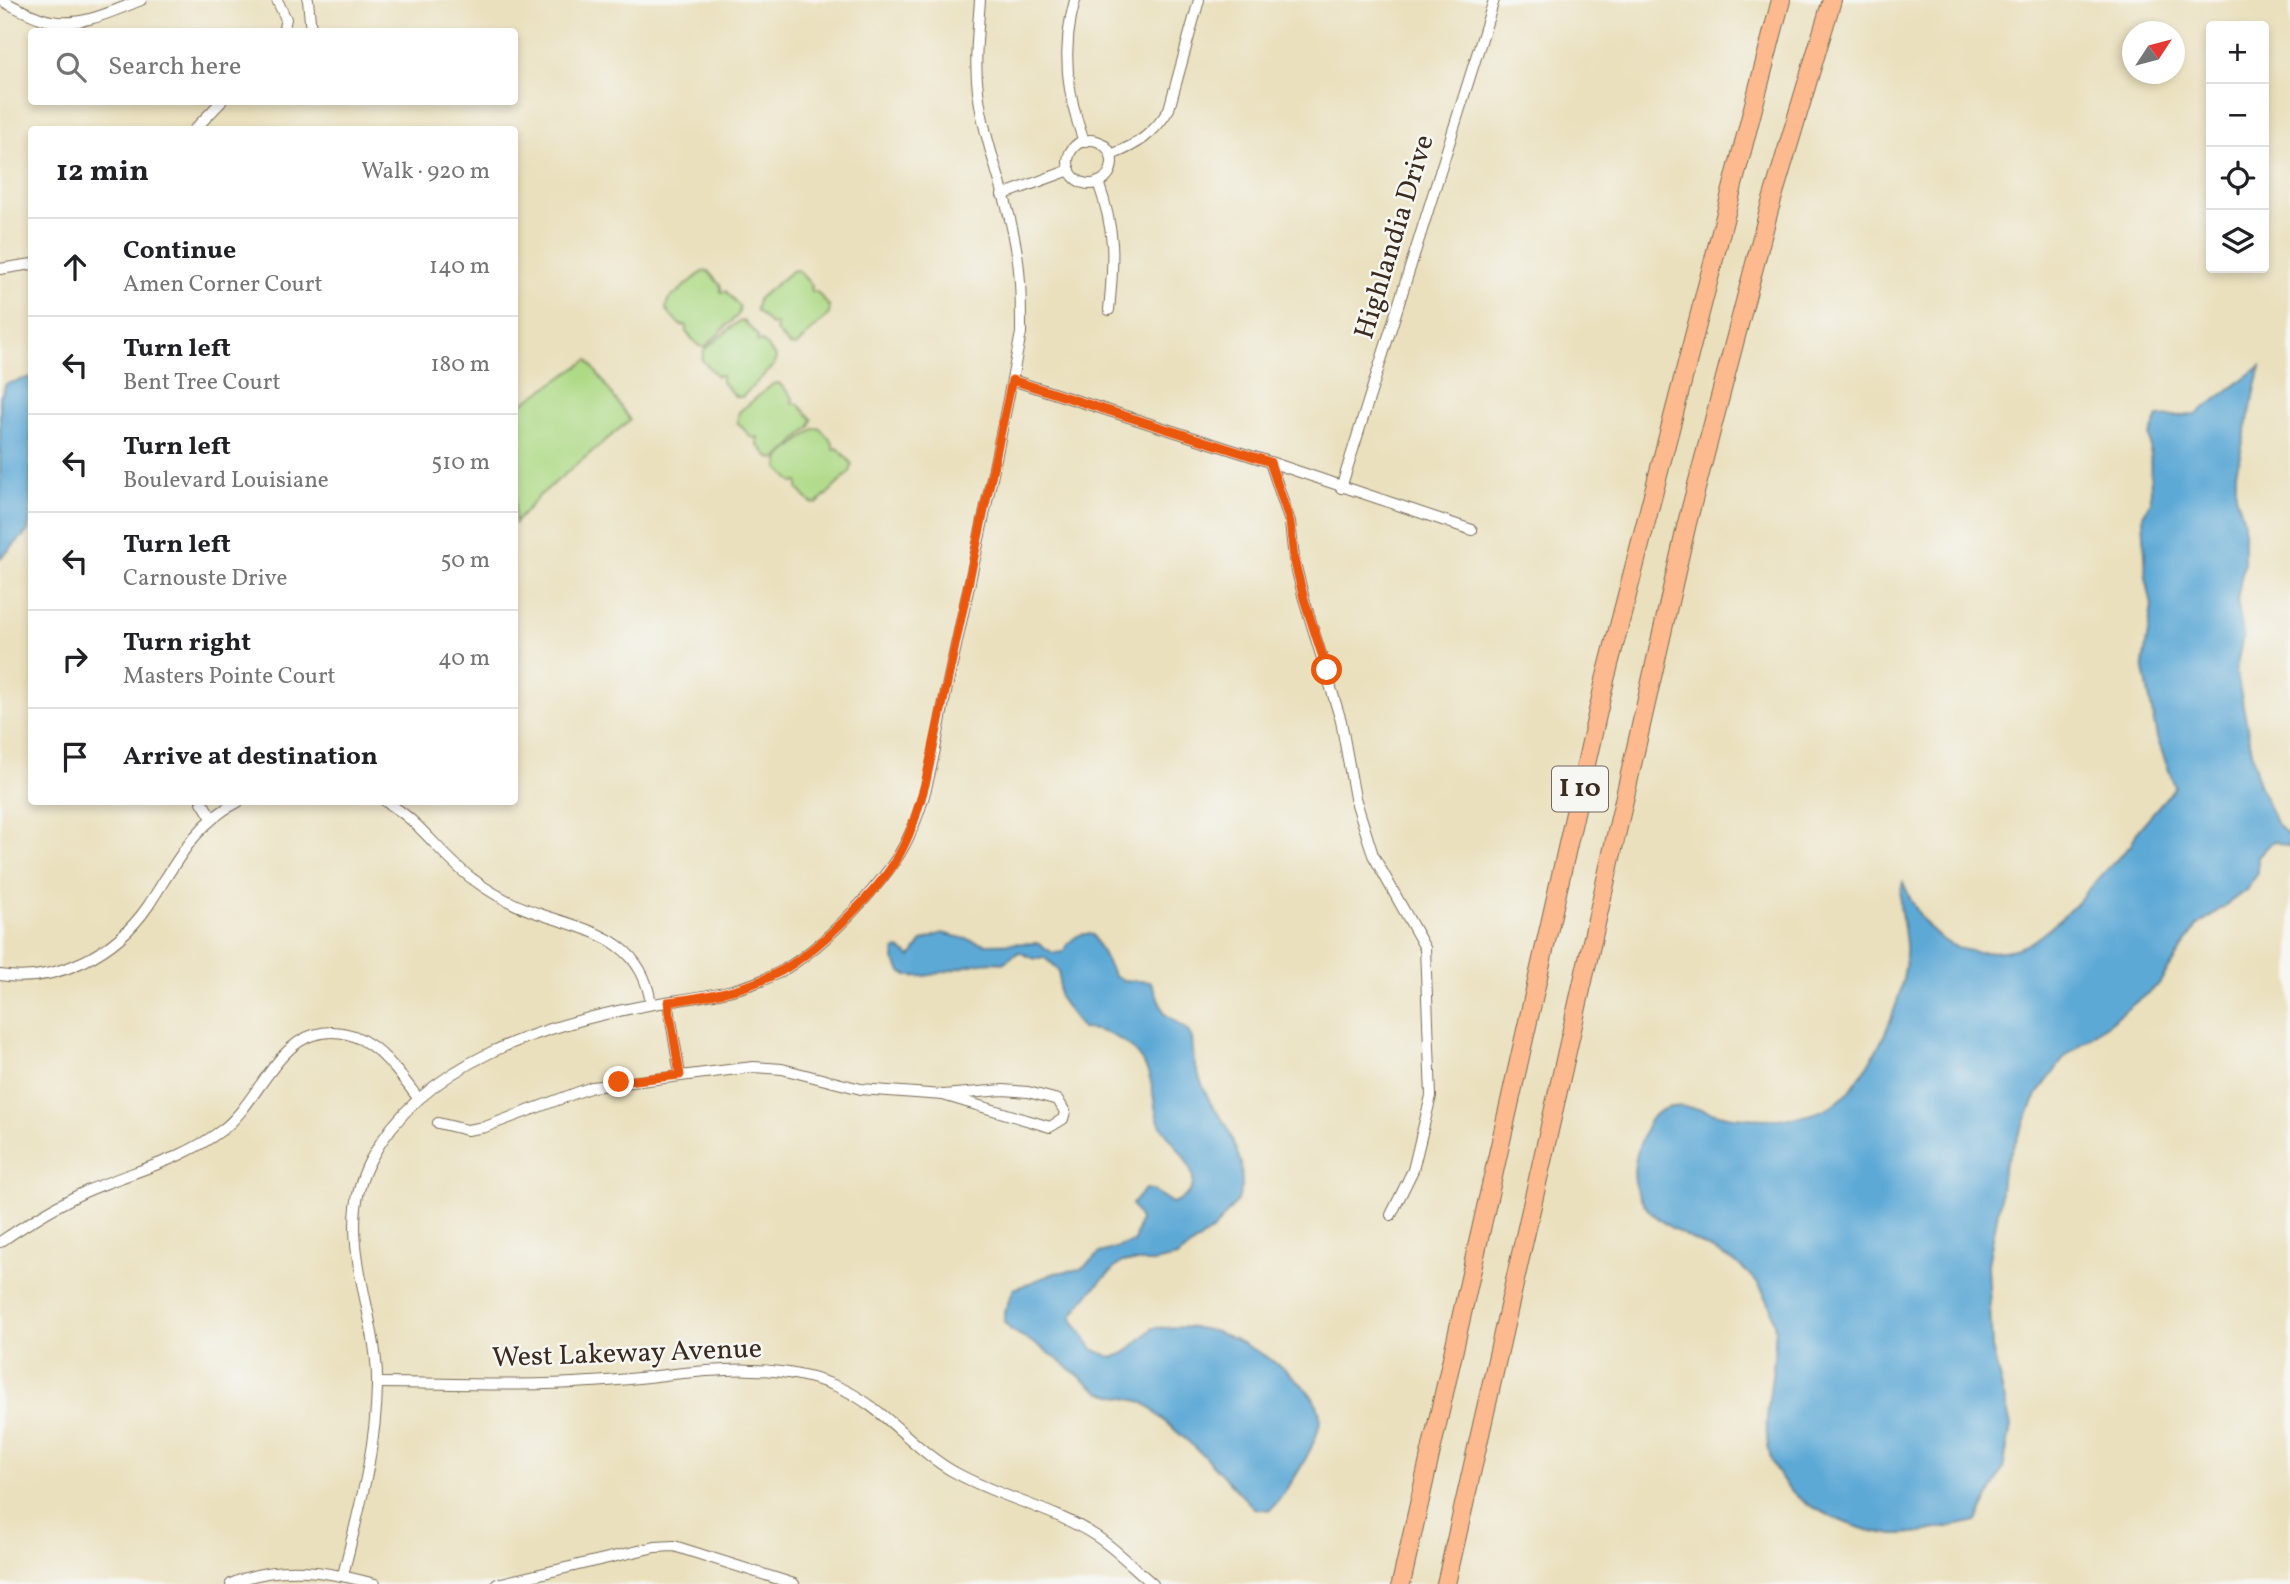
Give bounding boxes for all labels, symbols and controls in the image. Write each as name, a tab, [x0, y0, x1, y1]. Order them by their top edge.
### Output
north arrow	[2122, 21, 2185, 84]
map controls	[2206, 21, 2269, 273]
button: +	[2206, 21, 2269, 84]
search box	[28, 28, 518, 105]
icon: search	[52, 48, 90, 86]
text: Search here	[108, 49, 241, 85]
button: −	[2206, 84, 2269, 147]
street label: Highlandia Drive	[1345, 130, 1445, 344]
button: locate	[2206, 147, 2269, 210]
text: 12 min	[56, 151, 149, 193]
text: Walk · 920 m	[361, 156, 490, 188]
button: layers	[2206, 210, 2269, 273]
text: Continue	[123, 233, 236, 269]
icon: ahead	[56, 248, 94, 286]
text: 140 m	[429, 251, 490, 283]
text: Amen Corner Court	[123, 269, 322, 301]
text: Turn left	[123, 331, 231, 367]
icon: left	[56, 346, 94, 384]
text: 180 m	[431, 349, 490, 381]
text: Bent Tree Court	[123, 367, 280, 399]
text: Turn left	[123, 429, 231, 465]
icon: left	[56, 444, 94, 482]
text: 510 m	[431, 447, 490, 479]
text: Boulevard Louisiane	[123, 465, 329, 497]
text: Turn left	[123, 527, 231, 563]
icon: left	[56, 542, 94, 580]
text: 50 m	[441, 545, 490, 577]
text: Carnouste Drive	[123, 563, 287, 595]
text: Turn right	[123, 625, 251, 661]
icon: right	[56, 640, 94, 678]
text: 40 m	[438, 643, 490, 675]
route start	[1311, 654, 1342, 685]
text: Masters Pointe Court	[123, 661, 336, 693]
icon: arrive	[56, 738, 94, 776]
text: Arrive at destination	[123, 739, 378, 775]
road number: I 10	[1552, 766, 1608, 811]
route end	[603, 1066, 634, 1097]
street label: West Lakeway Avenue	[491, 1330, 763, 1378]

